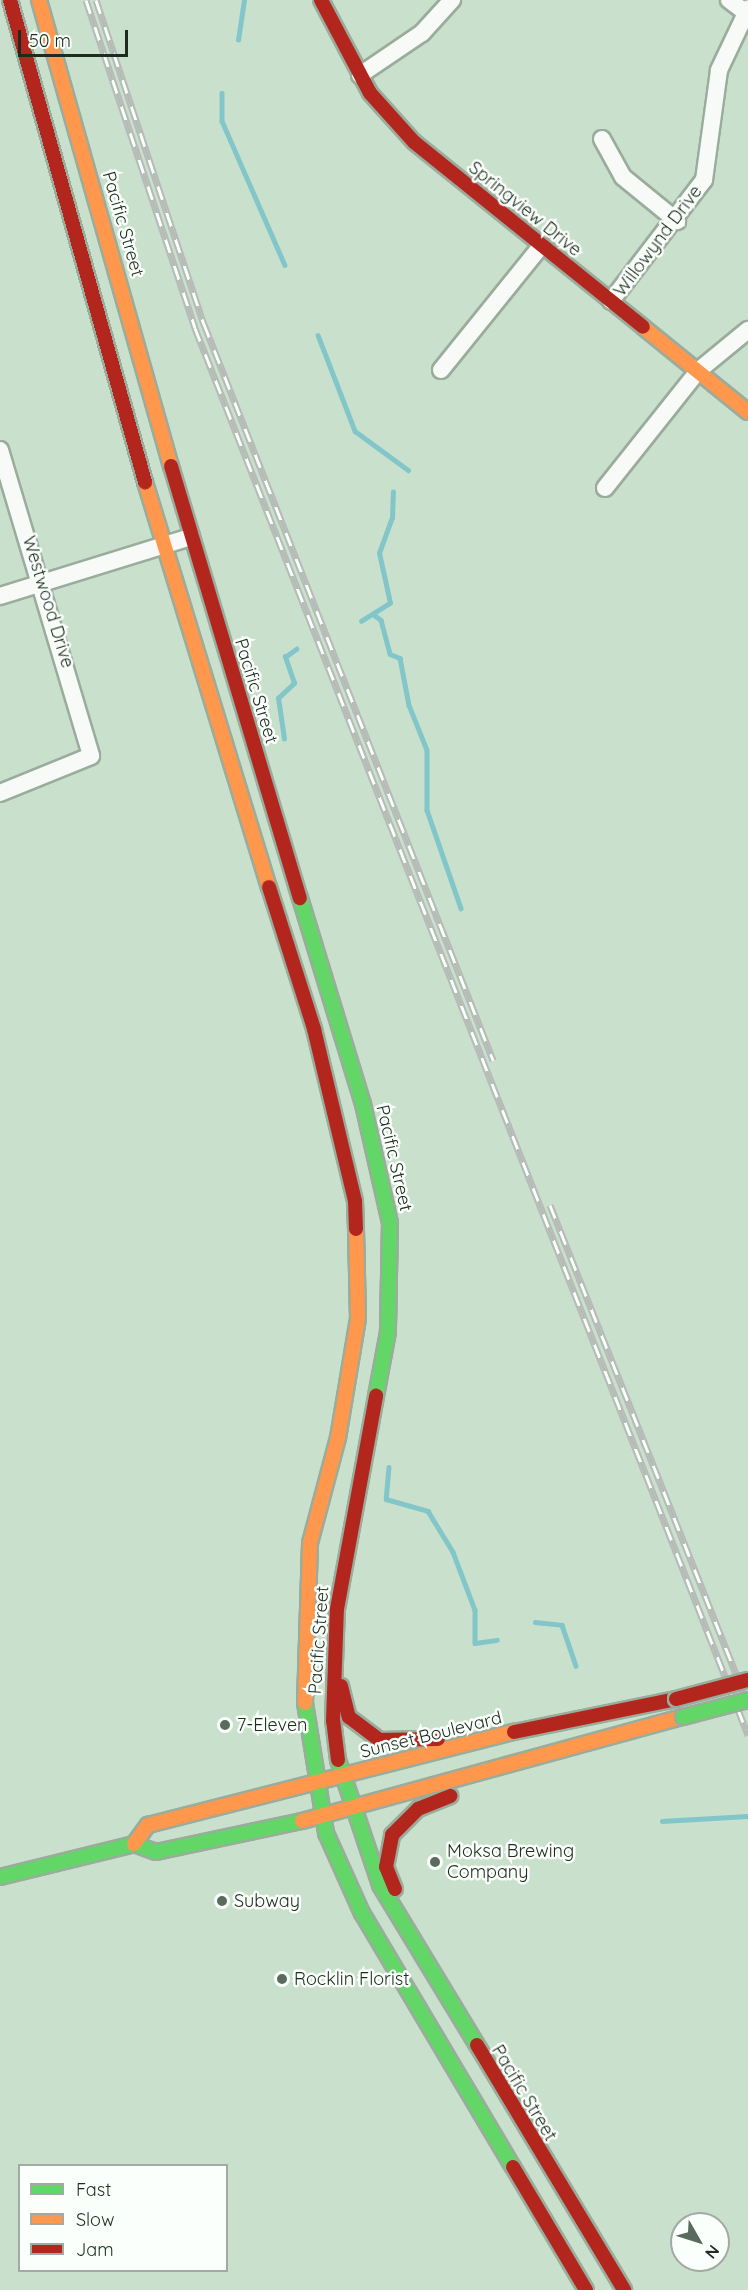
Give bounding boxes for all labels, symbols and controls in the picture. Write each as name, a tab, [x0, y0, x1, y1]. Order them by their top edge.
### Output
scale bar	[21, 18, 130, 56]
text: 50 m	[29, 29, 71, 52]
street label: Springview Drive	[464, 157, 586, 261]
street label: Pacific Street	[98, 169, 148, 279]
street label: Willowynd Drive	[609, 181, 707, 301]
street label: Westwood Drive	[18, 533, 78, 671]
street label: Pacific Street	[230, 636, 282, 746]
street label: Pacific Street	[371, 1103, 417, 1213]
street label: Pacific Street	[304, 1585, 334, 1695]
street label: Sunset Boulevard	[358, 1707, 504, 1763]
place label: 7-Eleven	[237, 1714, 308, 1736]
marker: 7-Eleven	[218, 1718, 232, 1732]
place label: Moksa Brewing Company	[447, 1841, 574, 1884]
marker: Moksa Brewing Company	[428, 1855, 442, 1869]
place label: Subway	[234, 1890, 300, 1912]
marker: Subway	[215, 1894, 229, 1908]
place label: Rocklin Florist	[294, 1968, 409, 1990]
marker: Rocklin Florist	[275, 1972, 289, 1986]
street label: Pacific Street	[487, 2041, 561, 2145]
legend	[18, 2164, 228, 2272]
text: Fast	[76, 2178, 111, 2201]
text: Slow	[76, 2208, 114, 2231]
north arrow	[670, 2212, 730, 2272]
text: Jam	[76, 2238, 114, 2261]
text: N	[701, 2241, 724, 2263]

